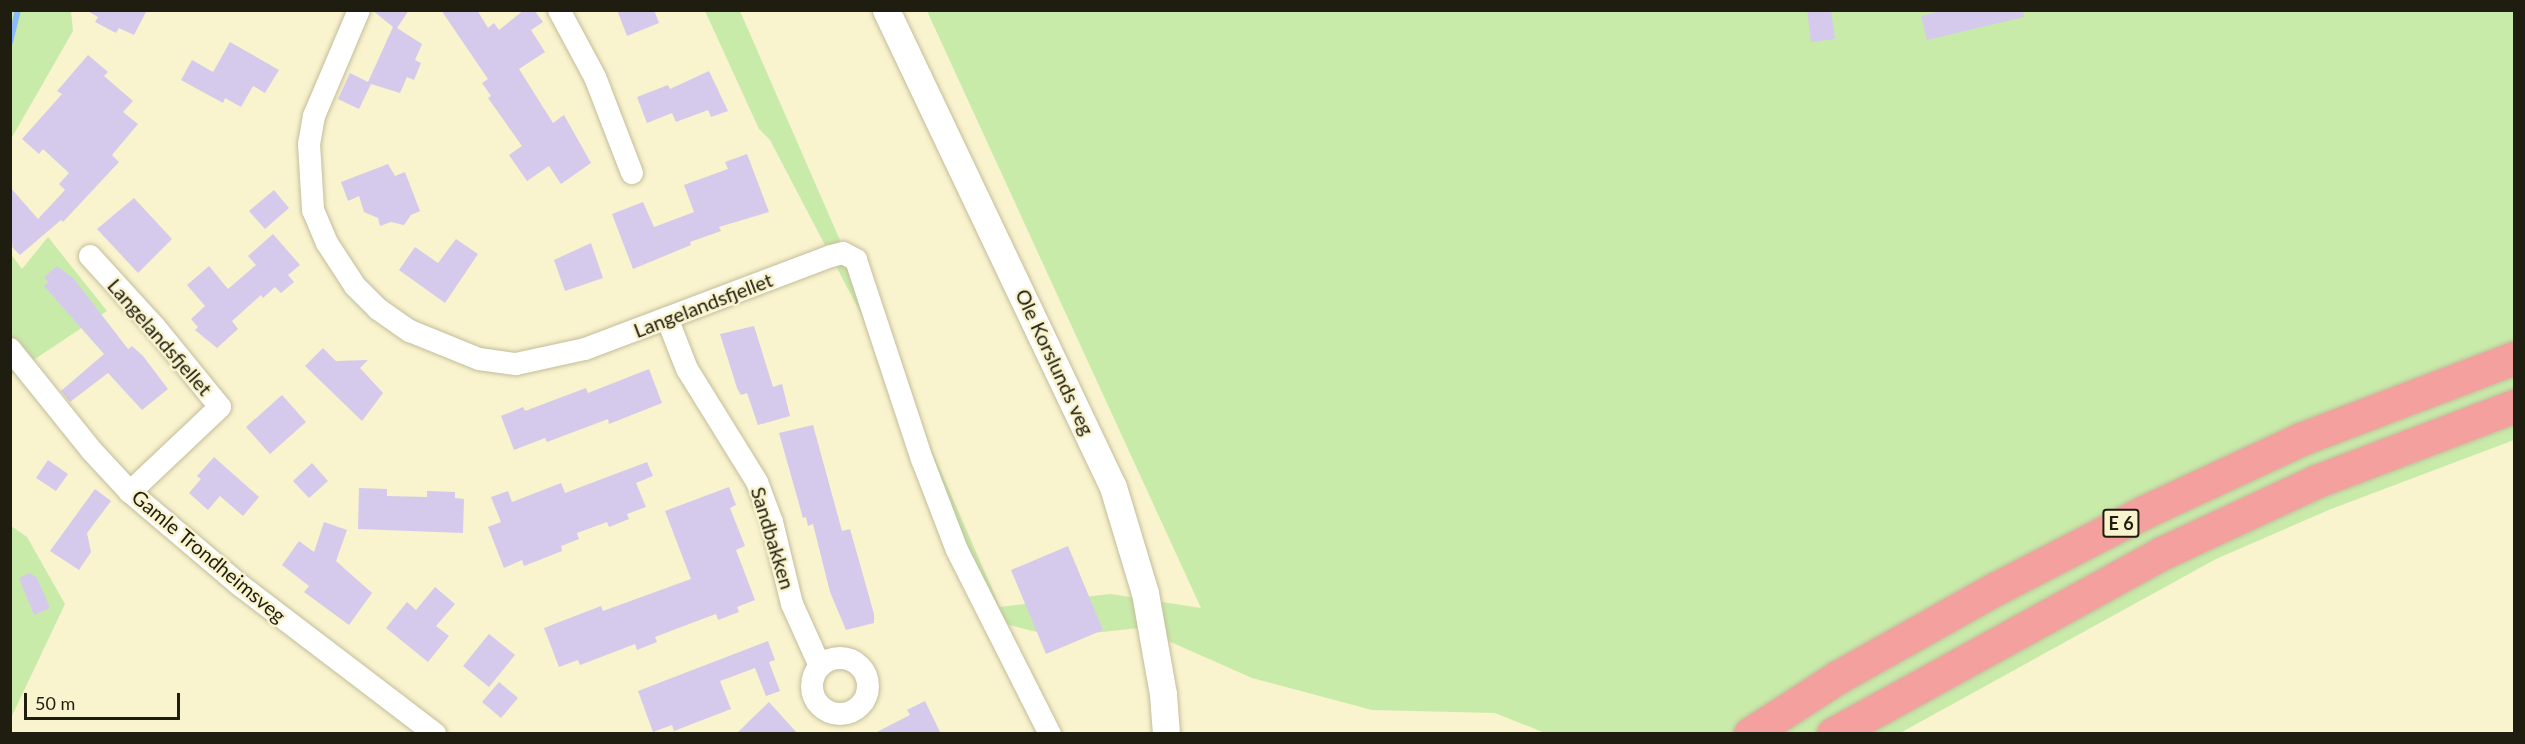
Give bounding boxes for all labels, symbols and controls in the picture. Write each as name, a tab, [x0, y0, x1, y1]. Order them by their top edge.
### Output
street label: Langelandsfjellet	[630, 267, 776, 343]
street label: Langelandsfjellet	[103, 274, 217, 400]
street label: Ole Korslunds veg	[1011, 285, 1099, 439]
street label: Gamle Trondheimsveg	[127, 484, 291, 628]
street label: Sandbakken	[746, 484, 800, 592]
road number: E 6	[2102, 508, 2140, 538]
scale bar	[27, 681, 183, 719]
text: 50 m	[35, 692, 75, 714]

